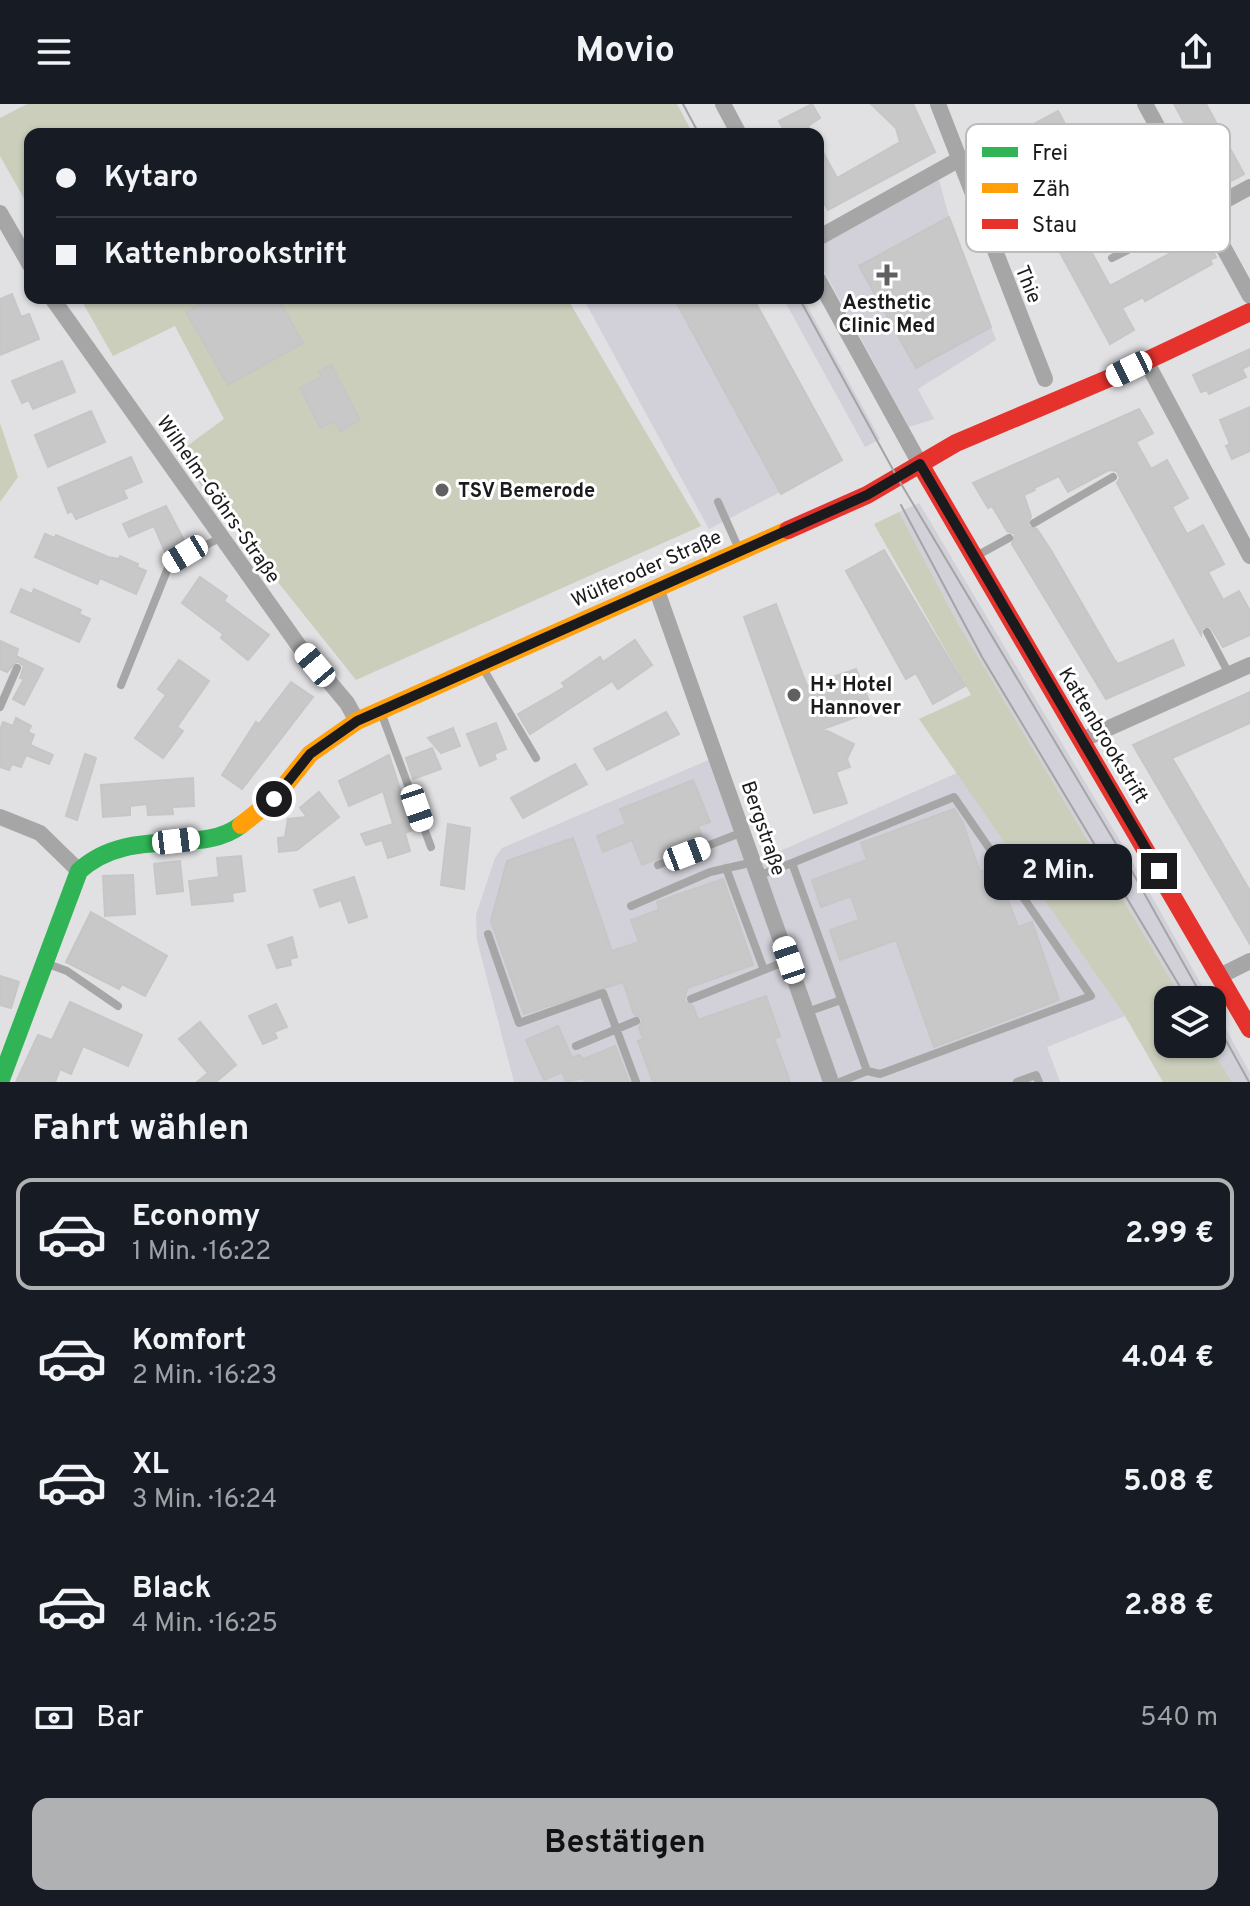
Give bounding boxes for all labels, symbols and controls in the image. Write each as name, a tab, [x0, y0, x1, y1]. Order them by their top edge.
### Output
text: Movio	[575, 29, 675, 75]
icon: menu	[32, 30, 76, 74]
icon: share	[1174, 30, 1218, 74]
legend	[966, 124, 1230, 252]
text: Frei	[1032, 141, 1068, 168]
text: Kytaro	[104, 160, 198, 197]
text: Zäh	[1032, 177, 1070, 204]
text: Stau	[1032, 213, 1077, 240]
text: Kattenbrookstrift	[104, 237, 347, 274]
street label: Thie	[1008, 262, 1046, 308]
marker: Aesthetic Clinic Med	[876, 264, 898, 286]
place label: Aesthetic Clinic Med	[839, 291, 935, 340]
car	[1102, 348, 1156, 390]
street label: Wilhelm-Göhrs-Straße	[150, 411, 285, 589]
place label: TSV Bemerode	[458, 479, 595, 505]
marker: TSV Bemerode	[433, 481, 451, 499]
street label: Wülferoder Straße	[568, 525, 726, 615]
car	[158, 531, 212, 577]
car	[290, 639, 340, 691]
street label: Kattenbrookstrift	[1051, 663, 1153, 809]
place label: H+ Hotel Hannover	[810, 673, 902, 722]
marker: H+ Hotel Hannover	[785, 686, 803, 704]
street label: Bergstraße	[734, 778, 790, 879]
route start	[256, 781, 292, 817]
car	[398, 781, 436, 835]
car	[151, 826, 201, 856]
car	[660, 834, 714, 874]
callout: 2 Min.	[983, 843, 1131, 899]
route end	[1141, 853, 1177, 889]
text: 2 Min.	[1022, 855, 1094, 888]
car	[770, 933, 808, 987]
map controls	[1154, 986, 1226, 1058]
button: layers	[1154, 986, 1226, 1058]
text: Fahrt wählen	[32, 1107, 250, 1153]
icon: car	[36, 1198, 108, 1270]
text: Economy	[132, 1199, 260, 1236]
text: 2.99 €	[1125, 1216, 1214, 1253]
text: 1 Min. · 16:22	[132, 1236, 271, 1269]
icon: car	[36, 1322, 108, 1394]
text: Komfort	[132, 1323, 246, 1360]
text: 4.04 €	[1122, 1340, 1214, 1377]
text: 2 Min. · 16:23	[132, 1360, 277, 1393]
icon: car	[36, 1446, 108, 1518]
text: XL	[132, 1447, 169, 1484]
text: 5.08 €	[1123, 1464, 1214, 1501]
text: 3 Min. · 16:24	[132, 1484, 277, 1517]
icon: car	[36, 1570, 108, 1642]
text: Black	[132, 1571, 211, 1608]
text: 2.88 €	[1124, 1588, 1214, 1625]
text: 4 Min. · 16:25	[132, 1608, 278, 1641]
icon: cash	[32, 1696, 76, 1740]
text: Bar	[96, 1700, 144, 1737]
text: 540 m	[1140, 1702, 1218, 1735]
button: Bestätigen	[32, 1798, 1218, 1890]

